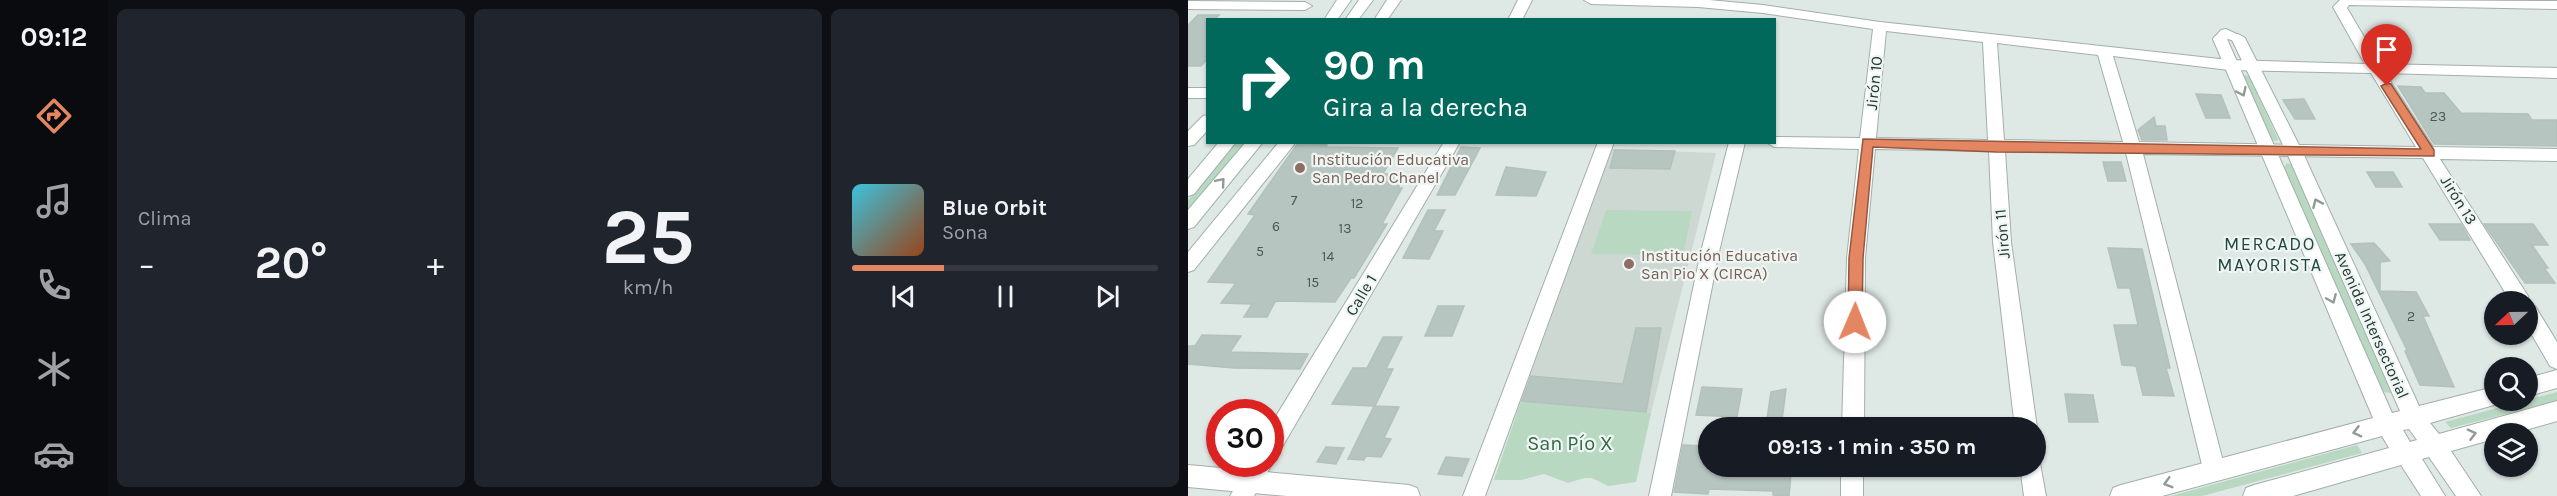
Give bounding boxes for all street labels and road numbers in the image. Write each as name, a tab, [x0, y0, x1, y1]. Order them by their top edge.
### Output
street label: Jirón 10	[1862, 55, 1886, 111]
street label: Jirón 13	[2437, 172, 2481, 228]
street label: Jirón 11	[1990, 208, 2014, 260]
street label: Avenida Intersectorial	[2331, 248, 2413, 402]
street label: Calle 1	[1341, 271, 1381, 319]

